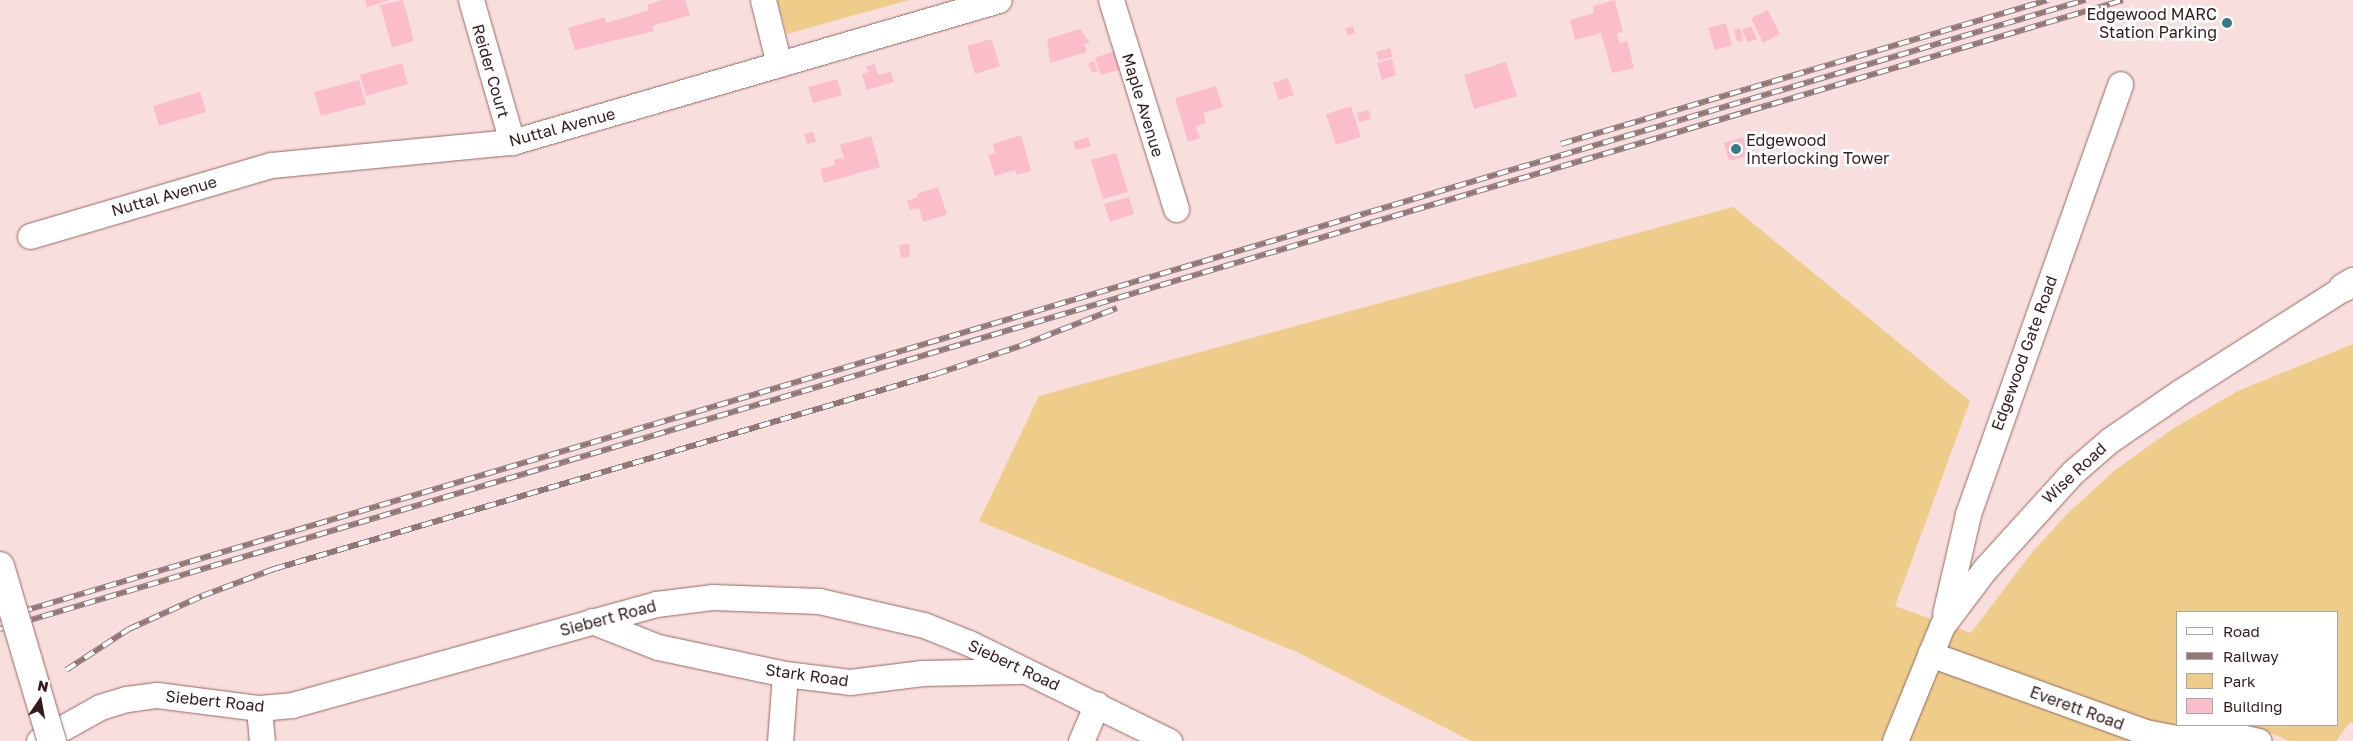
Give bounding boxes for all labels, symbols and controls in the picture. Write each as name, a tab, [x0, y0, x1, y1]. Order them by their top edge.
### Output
place label: Edgewood MARC Station Parking	[2087, 4, 2217, 42]
marker: Edgewood MARC Station Parking	[2221, 17, 2233, 29]
street label: Reider Court	[468, 22, 514, 120]
street label: Maple Avenue	[1118, 51, 1168, 159]
street label: Nuttal Avenue	[507, 104, 617, 150]
place label: Edgewood Interlocking Tower	[1746, 130, 1889, 168]
marker: Edgewood Interlocking Tower	[1730, 143, 1742, 155]
street label: Nuttal Avenue	[109, 172, 219, 220]
street label: Edgewood Gate Road	[1987, 273, 2061, 433]
street label: Wise Road	[2038, 438, 2110, 508]
street label: Siebert Road	[558, 596, 658, 640]
legend	[2176, 611, 2338, 726]
text: Road	[2223, 622, 2260, 640]
street label: Siebert Road	[965, 635, 1063, 695]
text: Railway	[2223, 647, 2279, 665]
street label: Stark Road	[764, 660, 850, 690]
text: Park	[2223, 672, 2255, 690]
north arrow	[15, 676, 65, 726]
text: N	[36, 676, 50, 695]
street label: Everett Road	[2027, 682, 2127, 734]
street label: Siebert Road	[165, 686, 265, 716]
text: Building	[2223, 697, 2283, 715]

